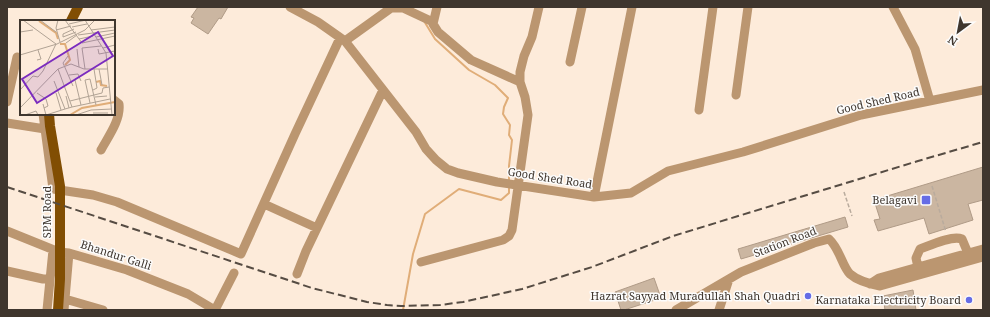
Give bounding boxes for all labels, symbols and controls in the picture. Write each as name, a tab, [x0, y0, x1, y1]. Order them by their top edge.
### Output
north arrow	[938, 12, 978, 52]
inset map	[20, 20, 115, 115]
text: N	[945, 32, 960, 50]
street label: Good Shed Road	[835, 84, 921, 117]
street label: Good Shed Road	[507, 163, 594, 192]
street label: SPM Road	[39, 186, 54, 238]
place label: Belagavi	[872, 192, 917, 207]
marker: Belagavi	[920, 194, 932, 206]
street label: Station Road	[751, 223, 819, 260]
street label: Bhandur Galli	[79, 236, 154, 273]
place label: Hazrat Sayyad Muradullah Shah Quadri	[591, 288, 800, 303]
marker: Hazrat Sayyad Muradullah Shah Quadri	[803, 291, 813, 301]
place label: Karnataka Electricity Board	[815, 292, 961, 307]
marker: Karnataka Electricity Board	[964, 295, 974, 305]

